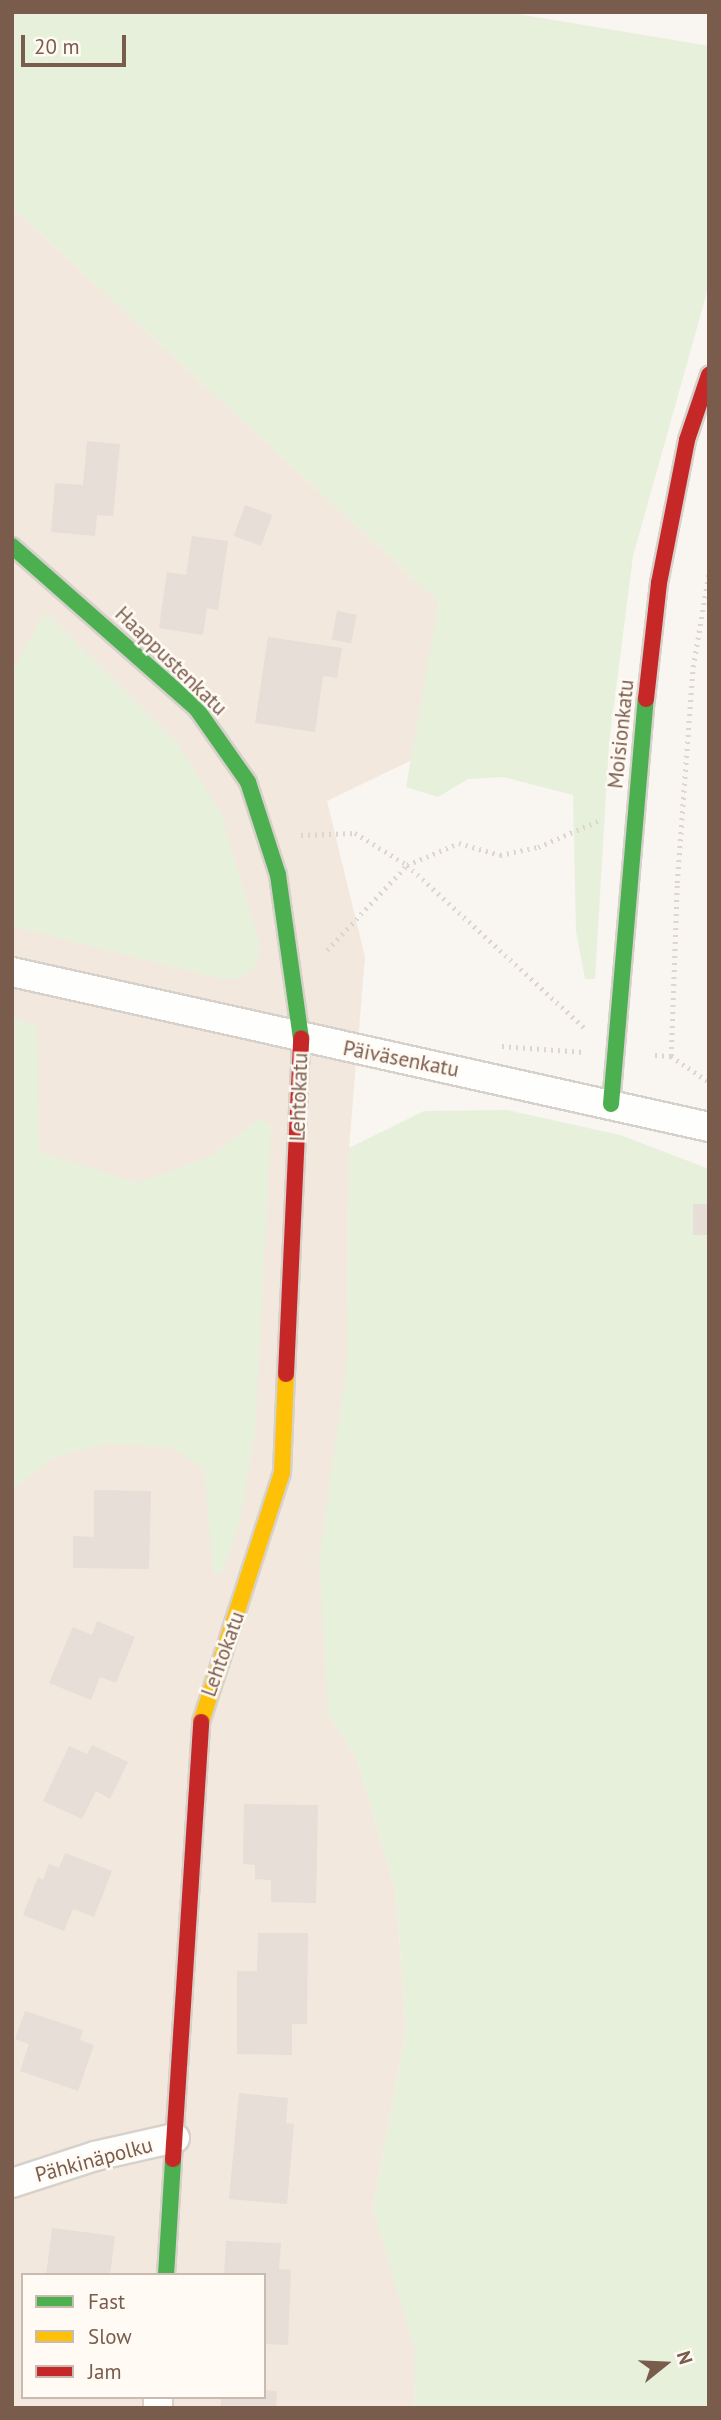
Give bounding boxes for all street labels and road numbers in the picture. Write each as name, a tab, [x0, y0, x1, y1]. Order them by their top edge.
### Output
street label: Haappustenkatu	[110, 601, 232, 721]
street label: Moisionkatu	[603, 678, 639, 790]
street label: Päiväsenkatu	[341, 1035, 461, 1083]
street label: Lehtokatu	[285, 1052, 313, 1142]
street label: Lehtokatu	[196, 1608, 250, 1700]
street label: Pähkinäpolku	[32, 2132, 156, 2188]

